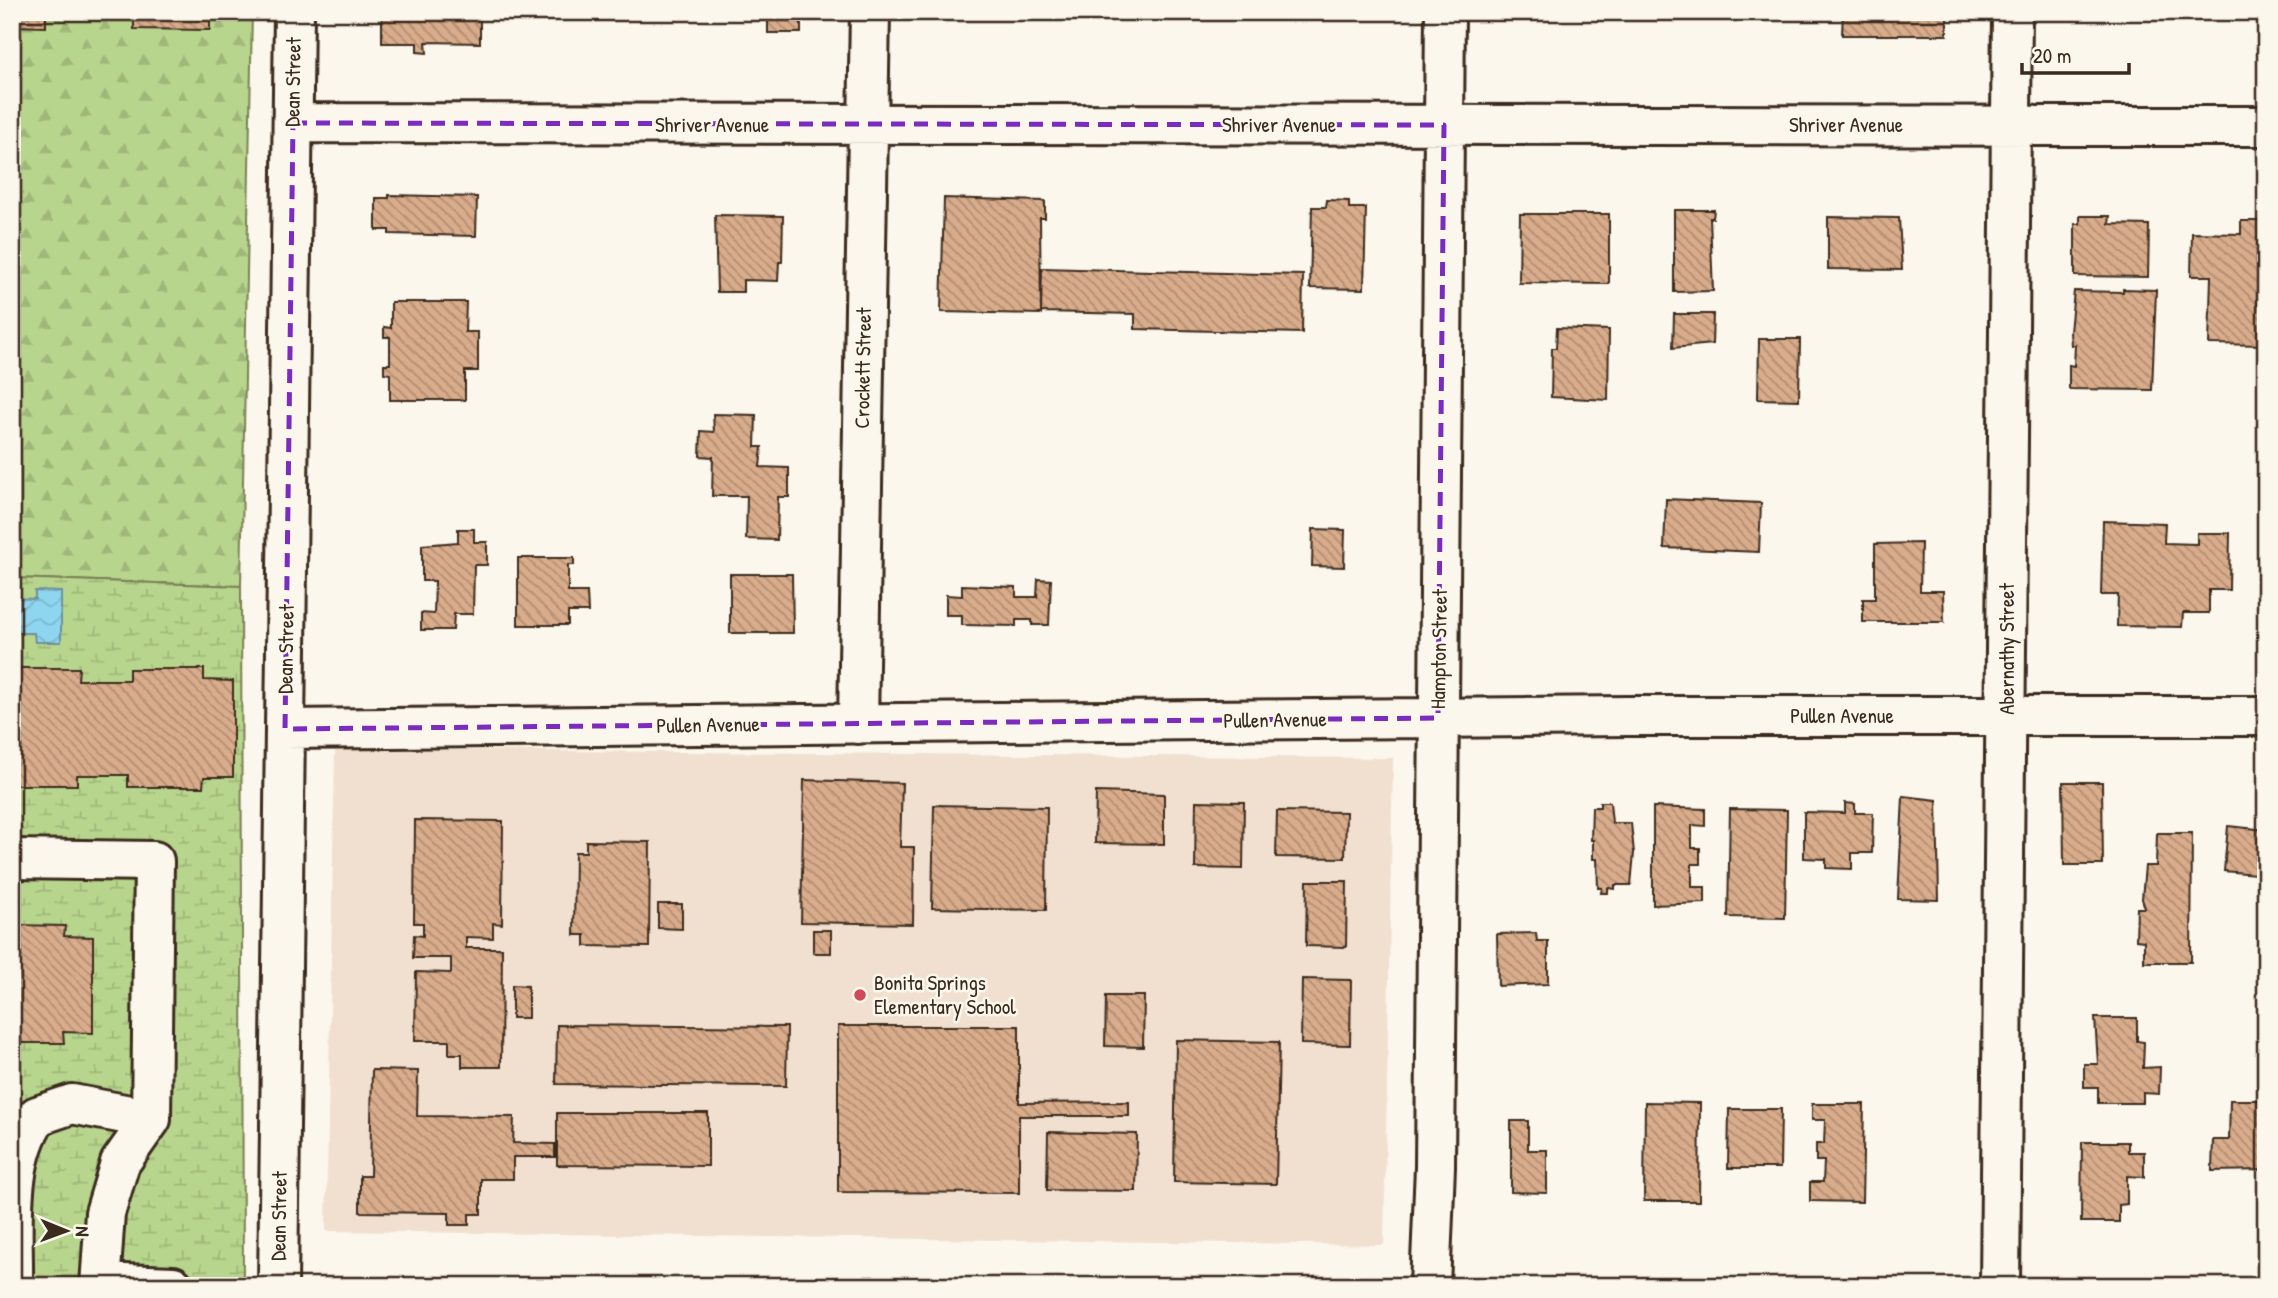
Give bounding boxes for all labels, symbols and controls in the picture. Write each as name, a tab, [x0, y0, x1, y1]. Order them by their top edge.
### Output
scale bar	[2022, 32, 2129, 76]
street label: Dean Street	[277, 36, 308, 127]
text: 20 m	[2033, 41, 2071, 70]
street label: Shriver Avenue	[655, 110, 769, 139]
street label: Shriver Avenue	[1222, 110, 1336, 139]
street label: Shriver Avenue	[1789, 110, 1903, 139]
street label: Crockett Street	[847, 306, 878, 429]
street label: Abernathy Street	[1992, 582, 2021, 715]
street label: Hampton Street	[1423, 588, 1454, 709]
street label: Dean Street	[270, 603, 301, 694]
street label: Pullen Avenue	[1790, 701, 1894, 730]
street label: Pullen Avenue	[1223, 704, 1327, 735]
street label: Pullen Avenue	[656, 709, 760, 740]
place label: Bonita Springs Elementary School	[874, 968, 1016, 1021]
marker: Bonita Springs Elementary School	[852, 987, 868, 1003]
street label: Dean Street	[263, 1170, 294, 1261]
north arrow	[32, 1196, 102, 1266]
text: N	[70, 1226, 96, 1237]

